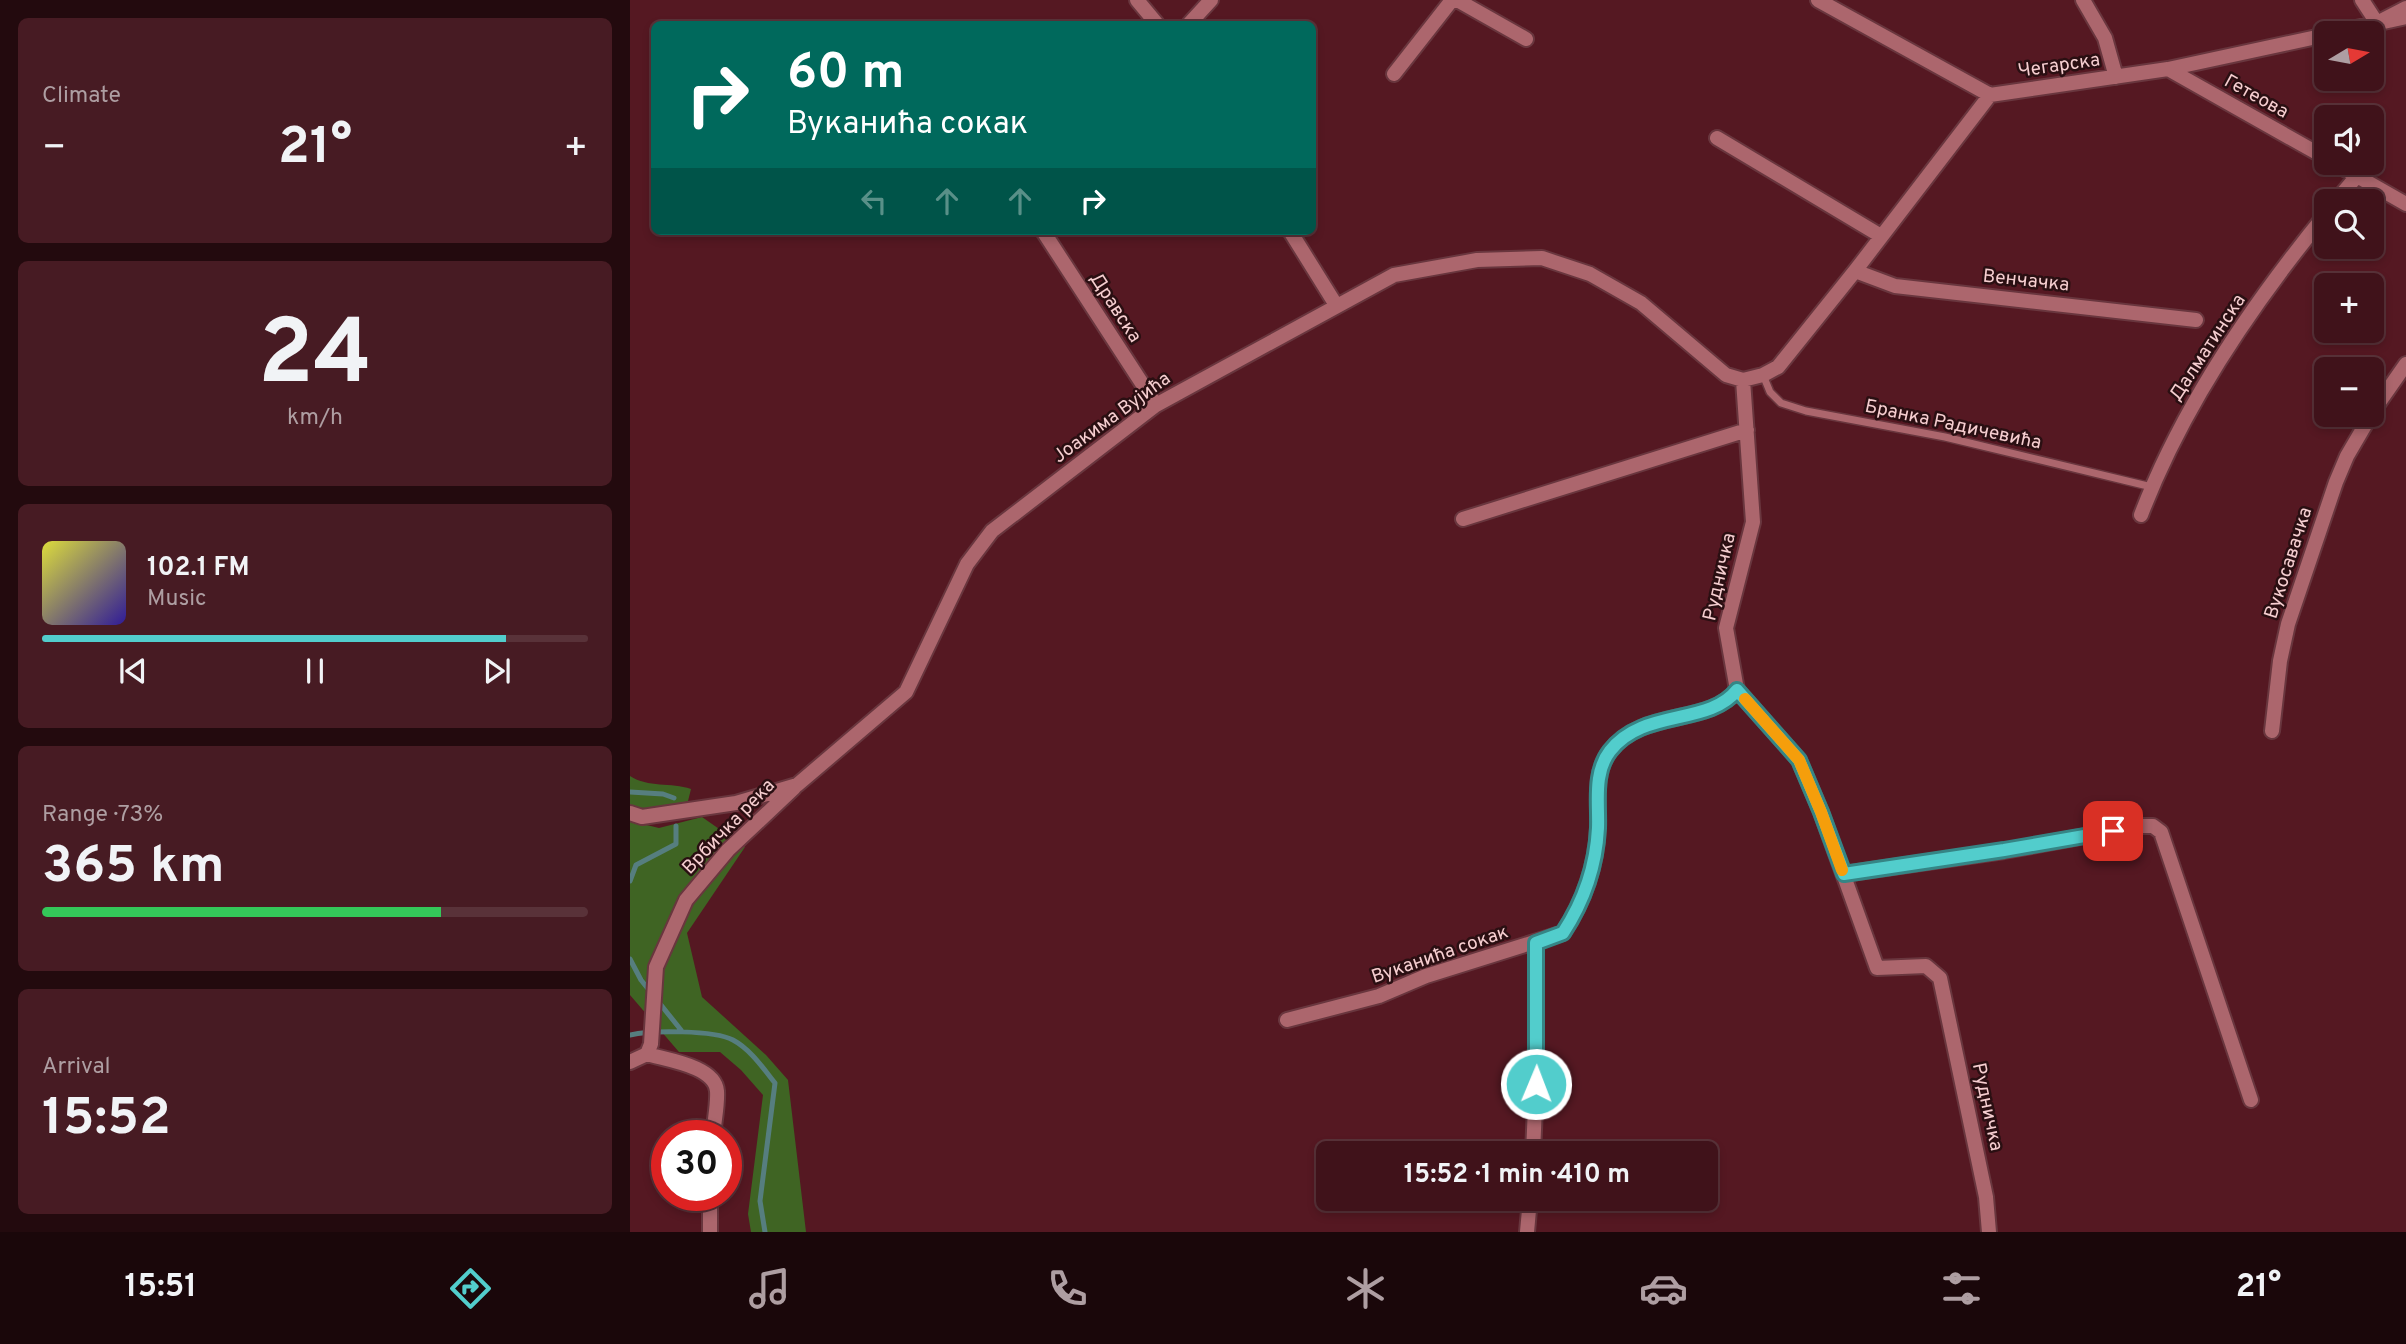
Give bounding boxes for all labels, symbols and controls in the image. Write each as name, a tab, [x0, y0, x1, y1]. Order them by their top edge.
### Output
north arrow	[2314, 21, 2384, 91]
map controls	[2314, 21, 2384, 427]
text: 60 m	[787, 44, 905, 106]
street label: Чегарска	[2016, 48, 2102, 84]
icon: right	[672, 49, 763, 140]
street label: Гетеова	[2220, 70, 2292, 124]
text: Climate	[42, 82, 121, 111]
text: Вуканића сокак	[787, 105, 1028, 145]
button: sound	[2314, 105, 2384, 175]
text: 21°	[278, 116, 352, 182]
text: −	[42, 125, 67, 174]
text: +	[563, 125, 588, 174]
icon: left	[855, 182, 893, 220]
icon: ahead	[928, 182, 966, 220]
icon: ahead	[1001, 182, 1039, 220]
icon: right	[1074, 182, 1112, 220]
button: search	[2314, 189, 2384, 259]
street label: Венчачка	[1981, 265, 2071, 297]
street label: Дравска	[1084, 269, 1146, 347]
button: +	[2314, 273, 2384, 343]
street label: Далматинска	[2164, 290, 2252, 406]
text: 24	[258, 301, 372, 416]
button: −	[2314, 357, 2384, 427]
street label: Јоакима Вујића	[1048, 367, 1176, 469]
street label: Бранка Радичевића	[1863, 395, 2043, 455]
text: km/h	[287, 404, 343, 433]
street label: Вукосавачка	[2260, 504, 2318, 622]
street label: Рудничка	[1698, 531, 1742, 623]
text: 102.1 FM	[147, 552, 250, 585]
text: Music	[147, 585, 207, 614]
icon: previous	[114, 652, 152, 690]
icon: pause	[296, 652, 334, 690]
icon: next	[478, 652, 516, 690]
street label: Врбичка река	[677, 774, 781, 880]
text: Range · 73%	[42, 801, 163, 830]
pin	[2083, 801, 2143, 861]
icon: arrive	[2094, 812, 2132, 850]
text: 365 km	[42, 835, 225, 901]
street label: Вуканића сокак	[1368, 920, 1512, 990]
position arrow	[1499, 1047, 1573, 1121]
text: Arrival	[42, 1053, 111, 1082]
street label: Рудничка	[1966, 1061, 2008, 1153]
text: 15:52	[42, 1087, 171, 1153]
speed limit sign: 30	[651, 1120, 742, 1211]
text: 15:52 · 1 min · 410 m	[1404, 1159, 1630, 1192]
icon: directions	[446, 1264, 495, 1313]
icon: music	[745, 1264, 794, 1313]
icon: phone	[1043, 1264, 1092, 1313]
icon: climate	[1341, 1264, 1390, 1313]
icon: car	[1639, 1264, 1688, 1313]
icon: filters	[1937, 1264, 1986, 1313]
text: 15:51	[125, 1268, 197, 1308]
text: 21°	[2236, 1268, 2281, 1308]

